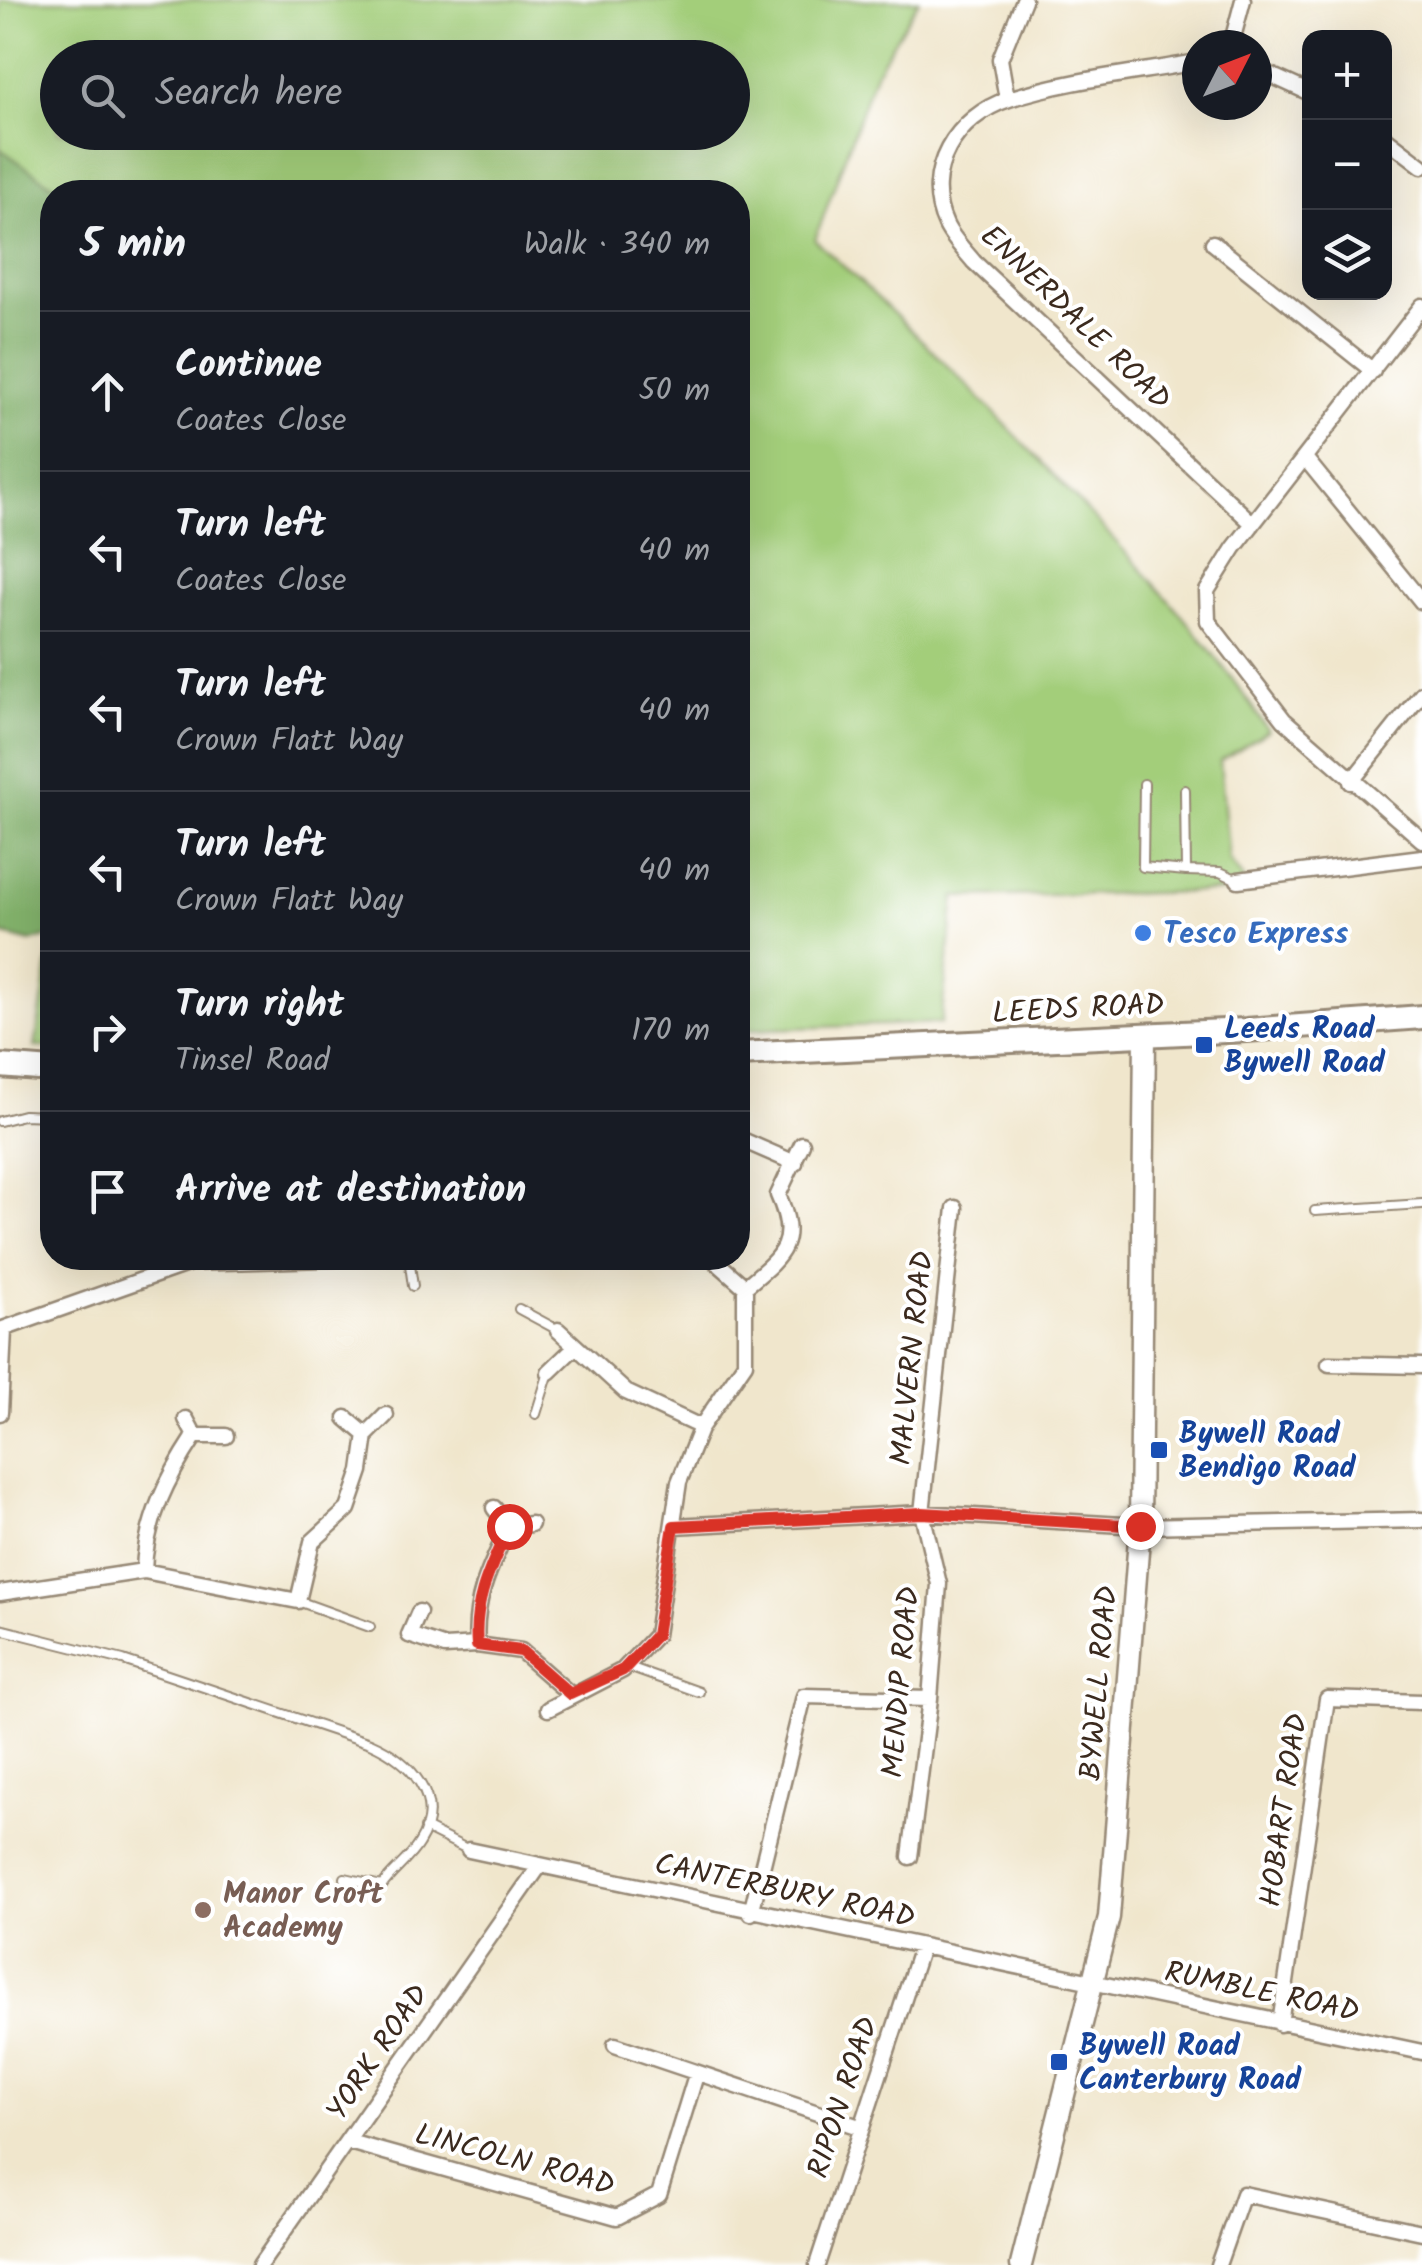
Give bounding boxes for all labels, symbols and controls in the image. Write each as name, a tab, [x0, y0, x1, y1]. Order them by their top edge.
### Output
north arrow	[1182, 30, 1272, 120]
map controls	[1302, 30, 1392, 300]
button: +	[1302, 30, 1392, 120]
search box	[40, 40, 750, 150]
text: Search here	[155, 65, 342, 125]
icon: search	[75, 68, 130, 123]
button: −	[1302, 120, 1392, 210]
button: layers	[1302, 210, 1392, 300]
text: 5 min	[80, 212, 186, 279]
street label: ENNERDALE ROAD	[968, 214, 1181, 423]
text: Walk · 340 m	[524, 220, 710, 271]
text: Continue	[175, 336, 322, 396]
icon: ahead	[80, 364, 135, 419]
text: 50 m	[639, 366, 710, 417]
text: Coates Close	[175, 396, 346, 447]
text: Turn left	[175, 496, 326, 556]
icon: left	[80, 524, 135, 579]
text: 40 m	[638, 526, 710, 577]
text: Coates Close	[175, 556, 346, 607]
text: Turn left	[175, 656, 326, 716]
icon: left	[80, 684, 135, 739]
text: 40 m	[638, 686, 710, 737]
text: Crown Flatt Way	[175, 716, 403, 767]
text: Turn left	[175, 816, 326, 876]
icon: left	[80, 844, 135, 899]
text: 40 m	[638, 846, 710, 897]
text: Crown Flatt Way	[175, 876, 403, 927]
place label: Tesco Express	[1163, 911, 1348, 959]
marker: Tesco Express	[1132, 922, 1154, 944]
text: Turn right	[175, 976, 344, 1036]
street label: LEEDS ROAD	[991, 982, 1165, 1038]
icon: right	[80, 1004, 135, 1059]
text: 170 m	[631, 1006, 710, 1057]
place label: Leeds Road Bywell Road	[1224, 1006, 1386, 1088]
marker: Leeds Road Bywell Road	[1193, 1034, 1215, 1056]
text: Tinsel Road	[175, 1036, 330, 1087]
text: Arrive at destination	[175, 1161, 526, 1221]
icon: arrive	[80, 1164, 135, 1219]
street label: MALVERN ROAD	[878, 1249, 948, 1468]
place label: Bywell Road Bendigo Road	[1179, 1411, 1357, 1493]
marker: Bywell Road Bendigo Road	[1148, 1439, 1170, 1461]
route start	[487, 1504, 533, 1550]
route end	[1118, 1504, 1164, 1550]
street label: MENDIP ROAD	[870, 1584, 934, 1780]
street label: BYWELL ROAD	[1068, 1584, 1132, 1783]
street label: HOBART ROAD	[1248, 1710, 1322, 1910]
street label: CANTERBURY ROAD	[650, 1841, 919, 1943]
place label: Manor Croft Academy	[223, 1871, 384, 1953]
marker: Manor Croft Academy	[192, 1899, 214, 1921]
street label: RUMBLE ROAD	[1160, 1949, 1363, 2037]
street label: YORK ROAD	[315, 1975, 442, 2131]
street label: RIPON ROAD	[795, 2011, 893, 2185]
place label: Bywell Road Canterbury Road	[1079, 2023, 1302, 2105]
marker: Bywell Road Canterbury Road	[1048, 2051, 1070, 2073]
street label: LINCOLN ROAD	[409, 2111, 619, 2211]

